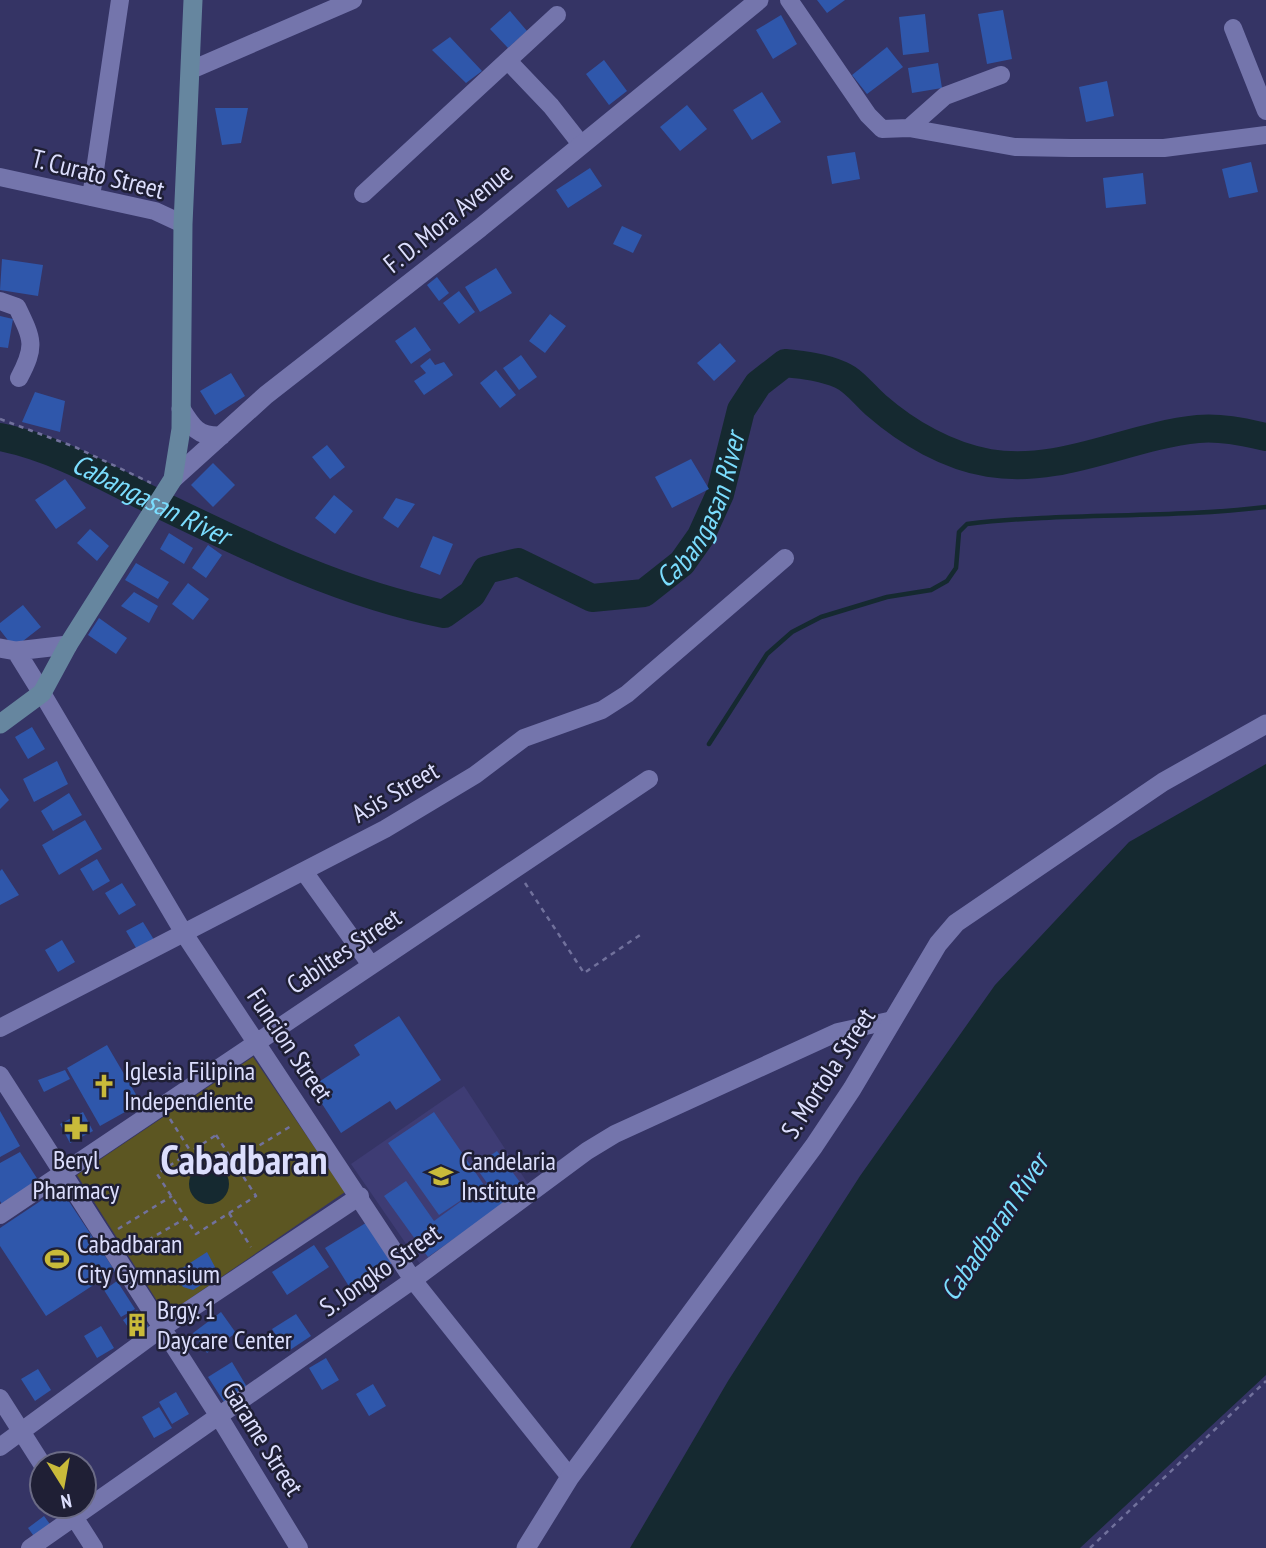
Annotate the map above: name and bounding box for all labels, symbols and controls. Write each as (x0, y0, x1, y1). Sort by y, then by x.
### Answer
street label: T. Curato Street (28, 141, 168, 206)
street label: F. D. Mora Avenue (376, 156, 519, 280)
water label: Cabangasan River (647, 424, 754, 595)
water label: Cabangasan River (67, 445, 240, 555)
street label: Asis Street (345, 754, 444, 830)
street label: Cabiltes Street (280, 900, 407, 1001)
street label: Funcion Street (240, 981, 341, 1108)
street label: S. Mortola Street (773, 1001, 882, 1144)
place label: Iglesia Filipina Independiente (124, 1054, 255, 1117)
church icon: Iglesia Filipina Independiente (90, 1072, 118, 1100)
pharmacy icon: Beryl Pharmacy (62, 1114, 90, 1142)
district label: Cabadbaran (161, 1133, 327, 1185)
place label: Beryl Pharmacy (33, 1143, 120, 1206)
water label: Cabadbaran River (931, 1143, 1059, 1307)
place label: Candelaria Institute (461, 1144, 556, 1207)
school or university icon: Candelaria Institute (427, 1162, 455, 1190)
street label: S. Jongko Street (313, 1216, 447, 1323)
place label: Cabadbaran City Gymnasium (77, 1227, 220, 1290)
sports icon: Cabadbaran City Gymnasium (43, 1245, 71, 1273)
place label: Brgy. 1 Daycare Center (157, 1293, 292, 1356)
building icon: Brgy. 1 Daycare Center (123, 1311, 151, 1339)
street label: Garame Street (216, 1376, 311, 1502)
north arrow (28, 1450, 98, 1520)
text: N (59, 1489, 74, 1514)

